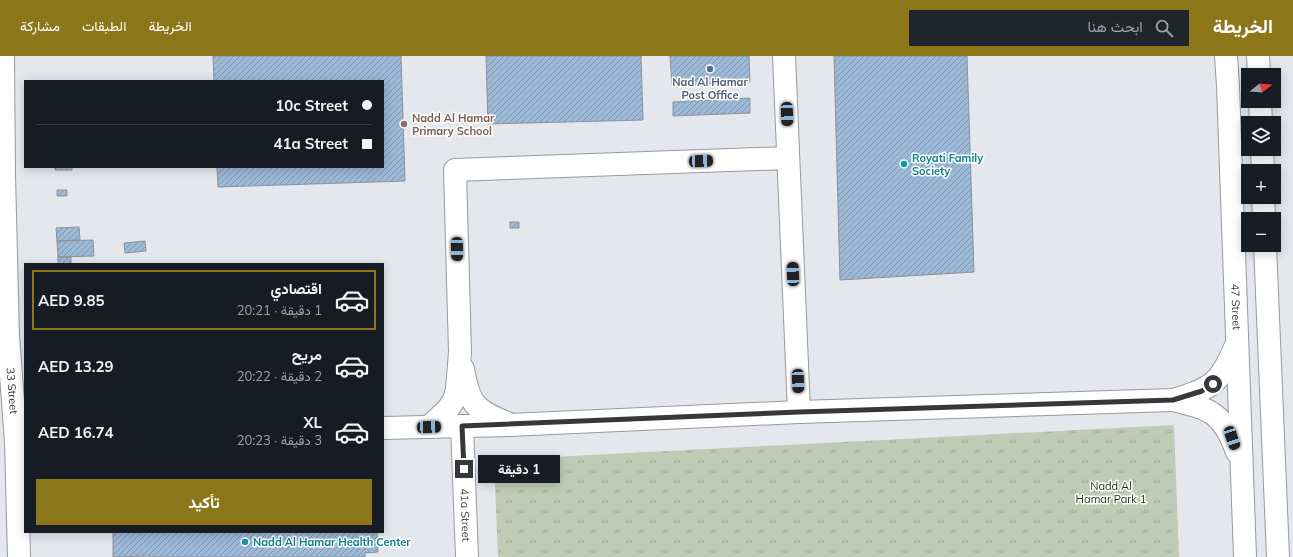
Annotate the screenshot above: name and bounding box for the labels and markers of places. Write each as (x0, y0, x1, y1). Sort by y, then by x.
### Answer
marker: Nad Al Hamar Post Office (705, 64, 715, 74)
place label: Nad Al Hamar Post Office (672, 75, 748, 102)
place label: Nadd Al Hamar Primary School (412, 111, 495, 138)
marker: Nadd Al Hamar Primary School (399, 119, 409, 129)
place label: Royati Family Society (912, 151, 983, 178)
marker: Royati Family Society (899, 159, 909, 169)
place label: Nadd Al Hamar Health Center (253, 535, 411, 549)
marker: Nadd Al Hamar Health Center (240, 537, 250, 547)

